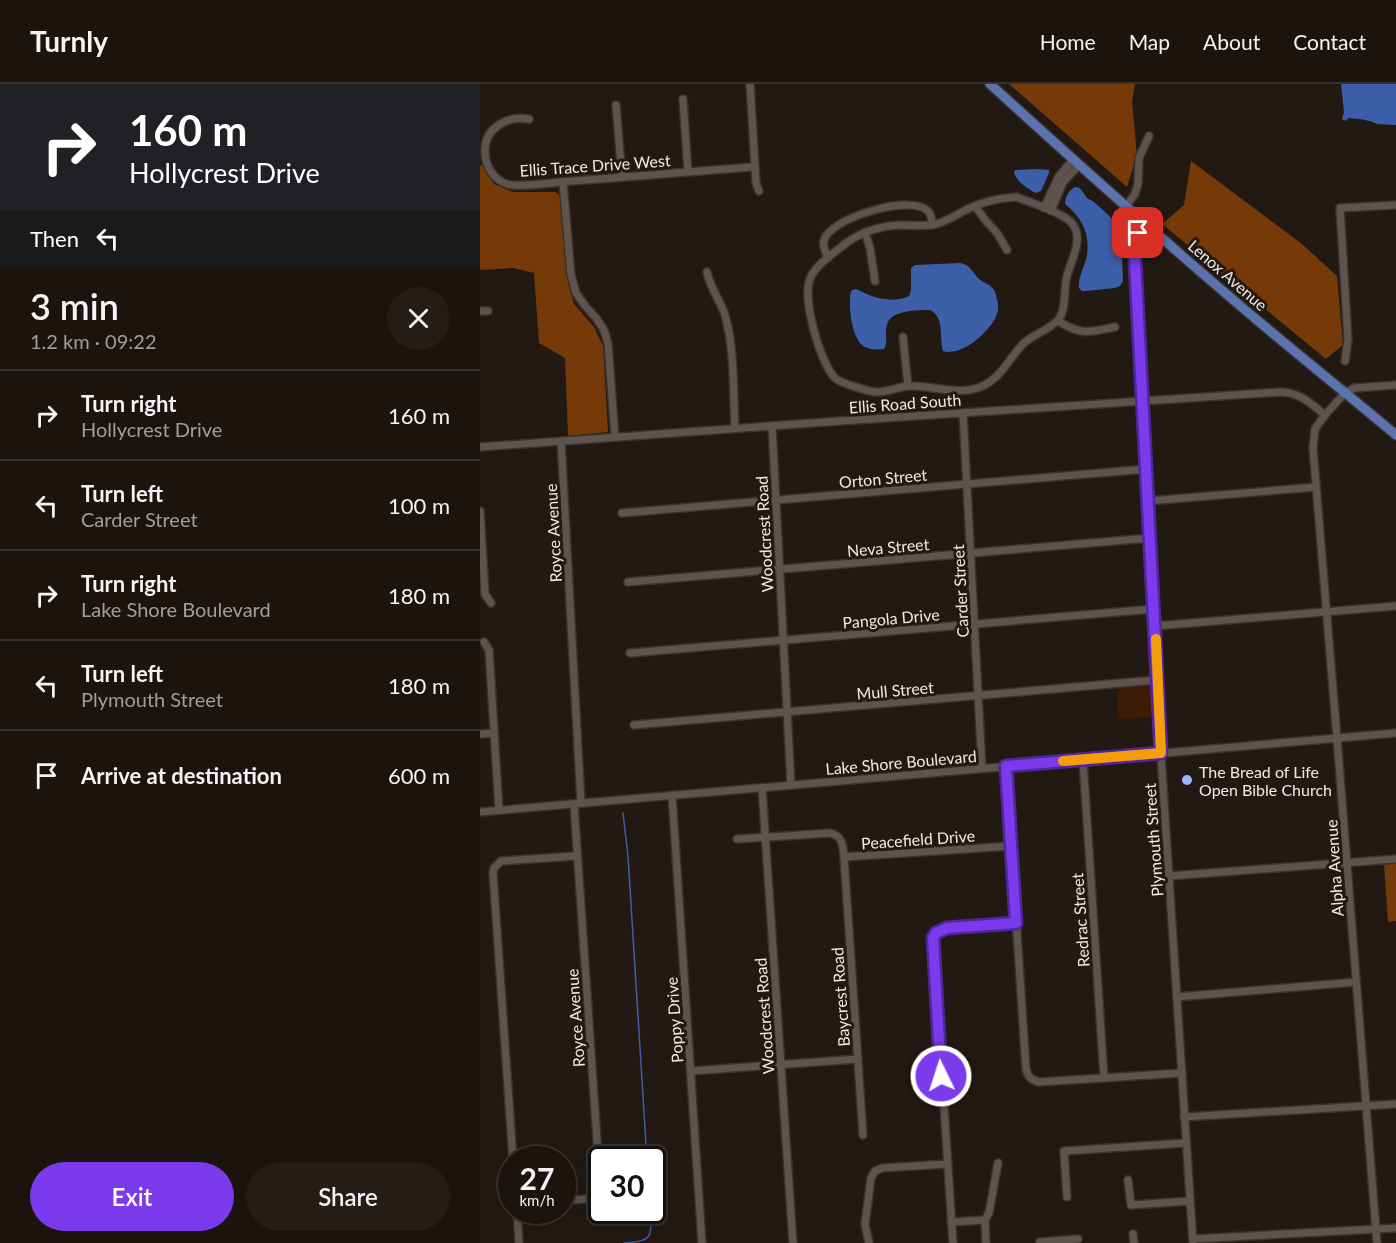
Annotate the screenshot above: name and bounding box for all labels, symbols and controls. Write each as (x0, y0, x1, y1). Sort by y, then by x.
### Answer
text: Turnly (30, 24, 108, 58)
text: Home (1040, 29, 1096, 54)
text: Map (1129, 29, 1170, 54)
text: About (1203, 29, 1260, 54)
text: Contact (1293, 29, 1366, 54)
text: 160 m (129, 105, 247, 155)
icon: right (30, 108, 108, 186)
street label: Ellis Trace Drive West (519, 150, 671, 180)
text: Hollycrest Drive (129, 156, 320, 189)
pin (1112, 207, 1163, 258)
icon: arrive (1121, 216, 1154, 249)
icon: left (91, 222, 124, 255)
text: Then (30, 225, 79, 252)
street label: Lenox Avenue (1185, 236, 1271, 314)
text: 3 min (30, 284, 119, 328)
button: close (387, 287, 450, 350)
text: 1.2 km · 09:22 (30, 329, 157, 353)
text: Turn right (81, 390, 176, 417)
street label: Ellis Road South (848, 390, 962, 416)
icon: right (30, 399, 63, 432)
text: 160 m (388, 402, 450, 429)
text: Hollycrest Drive (81, 417, 222, 441)
street label: Orton Street (838, 465, 928, 491)
street label: Woodcrest Road (751, 475, 777, 593)
text: Turn left (81, 480, 163, 507)
street label: Royce Avenue (541, 483, 565, 583)
icon: left (30, 489, 63, 522)
text: 100 m (388, 492, 450, 519)
text: Carder Street (81, 507, 198, 531)
street label: Neva Street (846, 534, 930, 560)
street label: Carder Street (948, 544, 972, 638)
text: Turn right (81, 570, 176, 597)
icon: right (30, 579, 63, 612)
text: 180 m (388, 582, 450, 609)
text: Lake Shore Boulevard (81, 597, 271, 621)
street label: Pangola Drive (842, 604, 940, 632)
text: Turn left (81, 660, 163, 687)
icon: left (30, 669, 63, 702)
text: 180 m (388, 672, 450, 699)
street label: Mull Street (856, 677, 935, 703)
text: Plymouth Street (81, 687, 223, 711)
street label: Lake Shore Boulevard (825, 746, 977, 778)
icon: arrive (30, 759, 63, 792)
text: Arrive at destination (81, 762, 282, 789)
text: 600 m (388, 762, 450, 789)
place label: The Bread of Life Open Bible Church (1199, 762, 1332, 799)
marker: The Bread of Life Open Bible Church (1180, 773, 1194, 787)
street label: Plymouth Street (1140, 782, 1166, 897)
street label: Alpha Avenue (1321, 819, 1347, 917)
street label: Peacefield Drive (860, 826, 976, 852)
street label: Redrac Street (1067, 872, 1093, 968)
street label: Baycrest Road (827, 947, 853, 1047)
street label: Woodcrest Road (750, 957, 778, 1075)
street label: Royce Avenue (562, 968, 588, 1068)
street label: Poppy Drive (662, 976, 686, 1064)
position arrow (909, 1044, 973, 1108)
speed limit sign: 30 (588, 1146, 666, 1224)
text: 27 (520, 1160, 554, 1196)
button: Exit (30, 1162, 234, 1231)
button: Share (246, 1162, 450, 1231)
text: km/h (519, 1191, 555, 1209)

